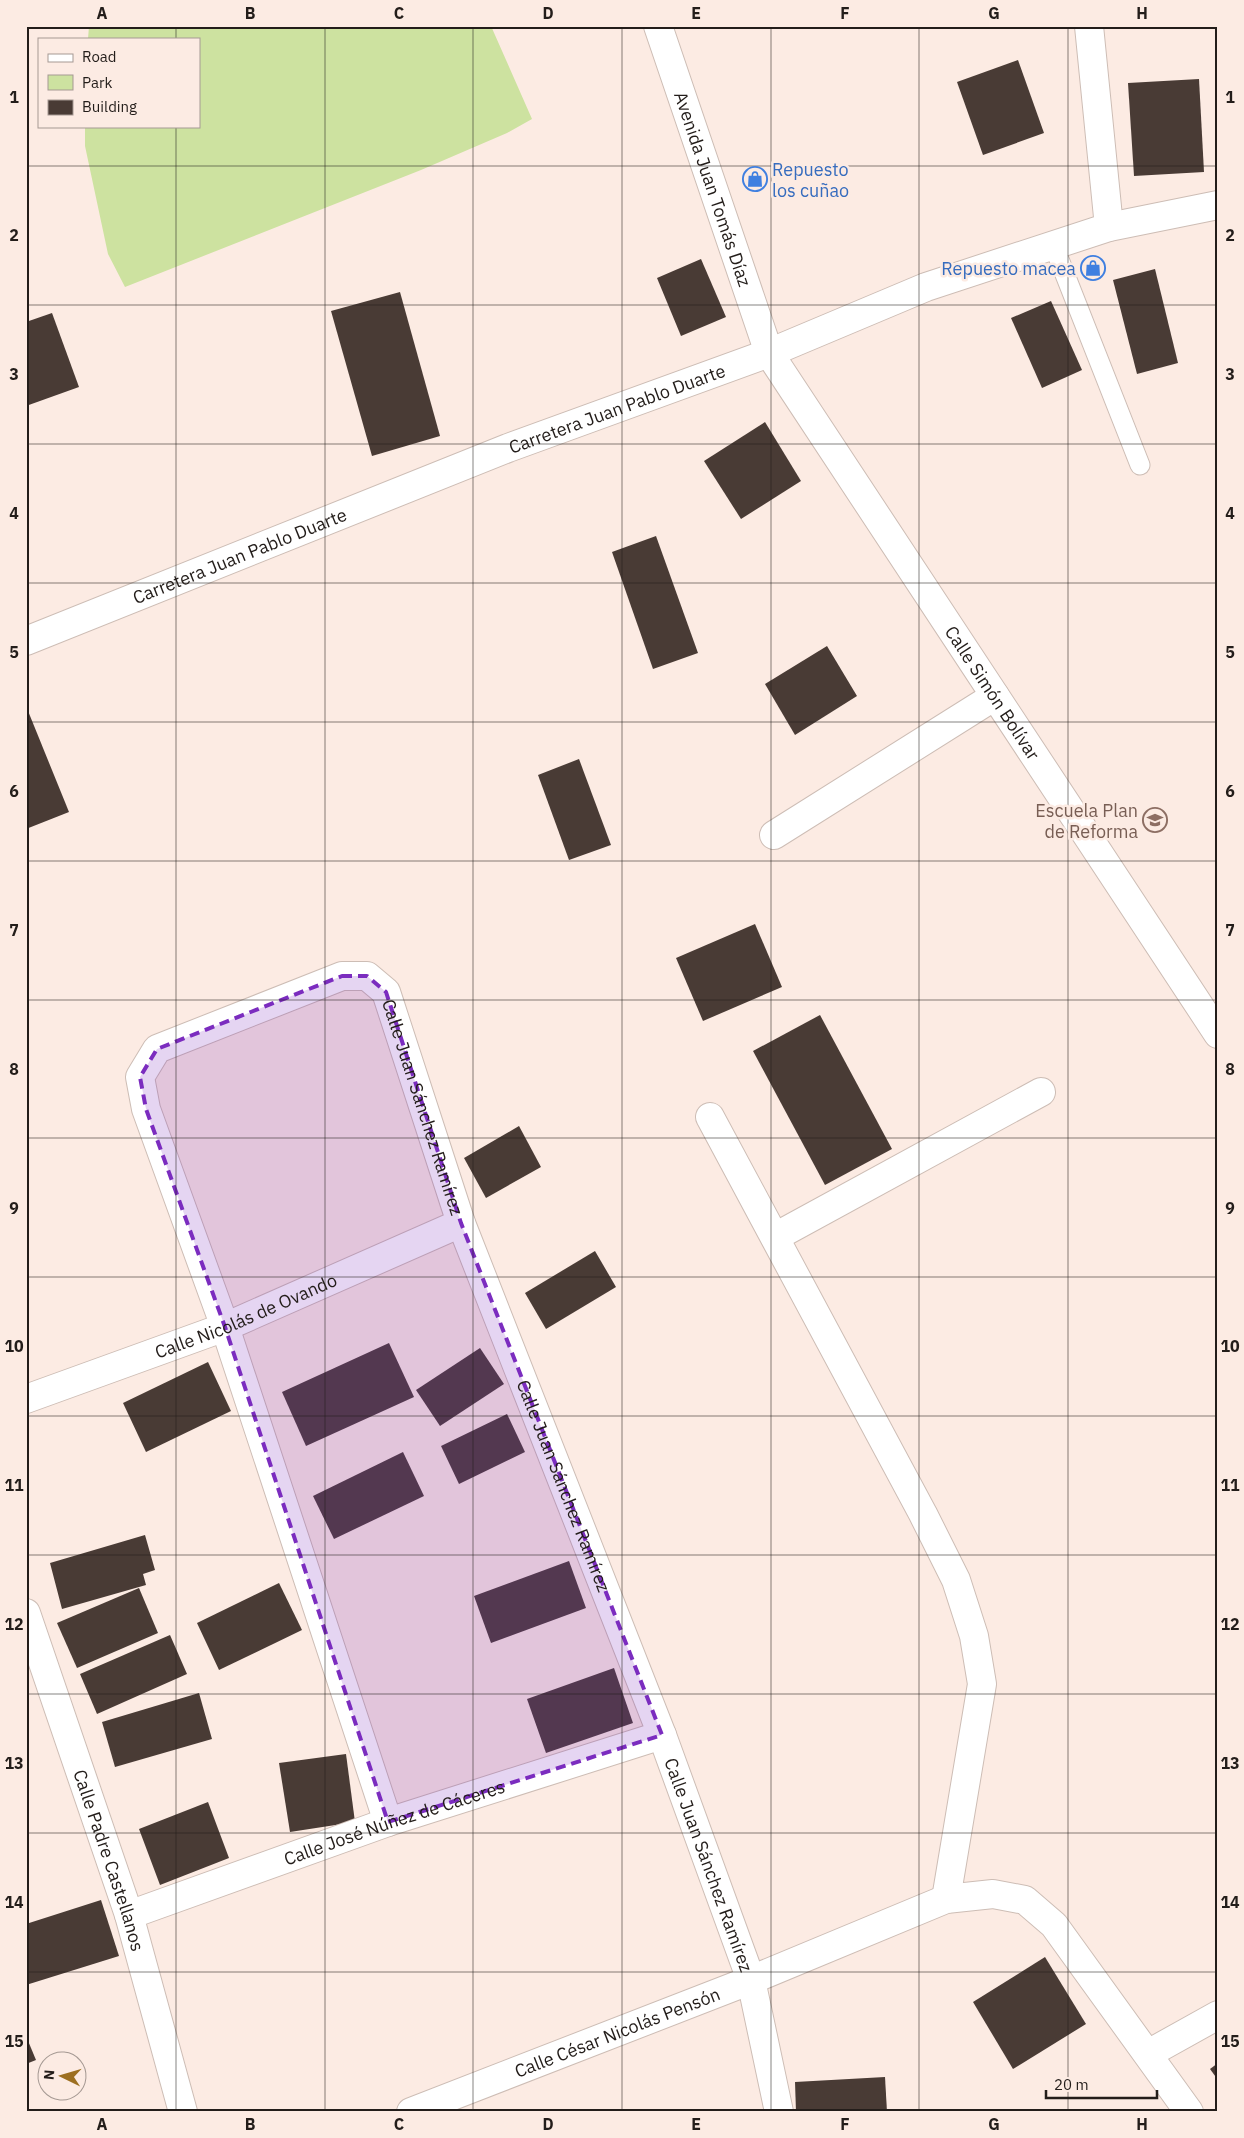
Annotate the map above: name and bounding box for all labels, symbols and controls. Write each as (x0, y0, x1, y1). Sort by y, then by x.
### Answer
text: A (97, 3, 108, 23)
text: B (245, 3, 256, 23)
text: C (394, 3, 404, 23)
text: D (542, 3, 554, 23)
text: E (691, 3, 701, 23)
text: F (840, 3, 850, 23)
text: G (988, 3, 1000, 23)
text: H (1136, 3, 1148, 23)
legend (38, 38, 200, 128)
text: Road (82, 47, 117, 66)
text: Park (82, 73, 112, 92)
text: 1 (9, 87, 19, 107)
text: 1 (1225, 87, 1235, 107)
street label: Avenida Juan Tomás Díaz (670, 88, 757, 289)
text: Building (82, 97, 137, 116)
place label: Repuesto los cuñao (772, 158, 849, 202)
shop icon: Repuesto los cuñao (742, 166, 768, 192)
text: 2 (9, 225, 19, 245)
text: 2 (1225, 225, 1235, 245)
shop icon: Repuesto macea (1080, 255, 1106, 281)
place label: Repuesto macea (941, 257, 1076, 280)
street label: Carretera Juan Pablo Duarte (505, 358, 728, 458)
text: 3 (9, 364, 19, 384)
text: 3 (1225, 364, 1235, 384)
street label: Carretera Juan Pablo Duarte (129, 502, 350, 609)
text: 4 (9, 503, 19, 523)
text: 4 (1225, 503, 1235, 523)
street label: Calle Simón Bolívar (940, 621, 1046, 764)
text: 5 (9, 642, 19, 662)
text: 5 (1225, 642, 1235, 662)
text: 6 (9, 781, 19, 801)
text: 6 (1225, 781, 1235, 801)
place label: Escuela Plan de Reforma (1035, 799, 1138, 843)
school or university icon: Escuela Plan de Reforma (1142, 807, 1168, 833)
text: 7 (9, 920, 19, 940)
text: 7 (1225, 920, 1235, 940)
street label: Calle Juan Sánchez Ramírez (377, 996, 469, 1218)
text: 8 (9, 1059, 19, 1079)
text: 8 (1225, 1059, 1235, 1079)
text: 9 (9, 1198, 19, 1218)
text: 9 (1225, 1198, 1235, 1218)
street label: Calle Nicolás de Ovando (151, 1268, 340, 1363)
text: 10 (4, 1336, 24, 1356)
text: 10 (1220, 1336, 1240, 1356)
street label: Calle Juan Sánchez Ramírez (512, 1376, 616, 1595)
text: 11 (4, 1475, 24, 1495)
text: 11 (1220, 1475, 1240, 1495)
text: 12 (4, 1614, 24, 1634)
text: 12 (1220, 1614, 1240, 1634)
text: 13 (4, 1753, 24, 1773)
text: 13 (1220, 1753, 1240, 1773)
street label: Calle Juan Sánchez Ramírez (660, 1755, 759, 1975)
street label: Calle Padre Castellanos (69, 1766, 150, 1954)
street label: Calle José Núñez de Cáceres (280, 1774, 508, 1870)
text: 14 (4, 1892, 24, 1912)
text: 14 (1220, 1892, 1240, 1912)
street label: Calle César Nicolás Pensón (511, 1982, 723, 2082)
text: 15 (4, 2031, 24, 2051)
text: 15 (1220, 2031, 1240, 2051)
north arrow (38, 2050, 88, 2100)
scale bar (1046, 2068, 1158, 2100)
text: N (40, 2069, 58, 2081)
text: 20 m (1054, 2075, 1089, 2094)
text: A (97, 2114, 108, 2134)
text: B (245, 2114, 256, 2134)
text: C (394, 2114, 404, 2134)
text: D (542, 2114, 554, 2134)
text: E (691, 2114, 701, 2134)
text: F (840, 2114, 850, 2134)
text: G (988, 2114, 1000, 2134)
text: H (1136, 2114, 1148, 2134)

